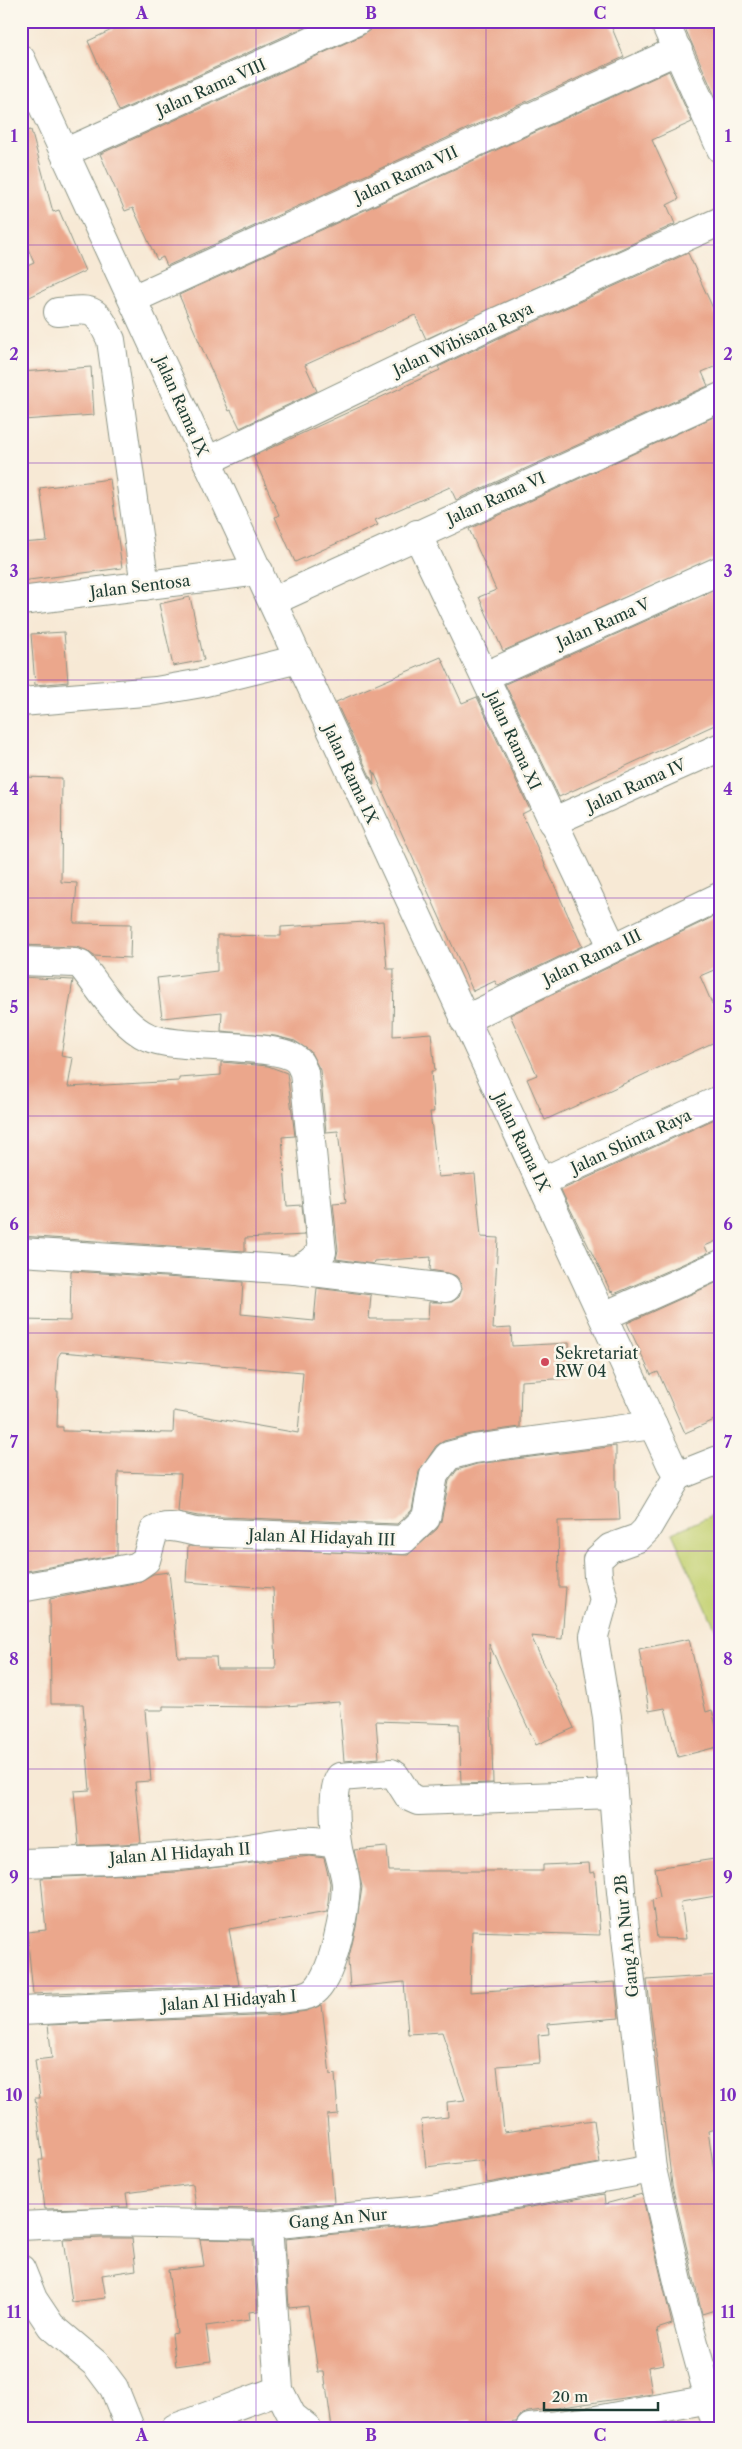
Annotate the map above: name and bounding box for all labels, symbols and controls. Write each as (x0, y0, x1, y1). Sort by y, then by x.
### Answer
text: A (135, 3, 149, 23)
text: B (365, 3, 377, 23)
text: C (594, 3, 606, 23)
street label: Jalan Rama VIII (150, 54, 269, 121)
text: 1 (10, 126, 18, 146)
text: 1 (724, 126, 732, 146)
street label: Jalan Rama VII (348, 141, 461, 208)
street label: Jalan Wibisana Raya (387, 298, 537, 382)
text: 2 (9, 344, 19, 364)
text: 2 (723, 344, 733, 364)
street label: Jalan Rama IX (150, 350, 213, 460)
street label: Jalan Rama VI (441, 467, 548, 530)
text: 3 (9, 561, 19, 581)
text: 3 (723, 561, 733, 581)
street label: Jalan Sentosa (86, 570, 192, 602)
street label: Jalan Rama V (551, 593, 653, 654)
street label: Jalan Rama XI (481, 684, 546, 793)
street label: Jalan Rama IX (318, 718, 383, 827)
street label: Jalan Rama IV (581, 754, 689, 817)
text: 4 (9, 779, 19, 799)
text: 4 (723, 779, 733, 799)
street label: Jalan Rama III (537, 925, 644, 991)
text: 5 (10, 997, 19, 1017)
text: 5 (724, 997, 733, 1017)
street label: Jalan Rama IX (488, 1087, 555, 1195)
street label: Jalan Shinta Raya (565, 1104, 695, 1179)
text: 6 (9, 1214, 19, 1234)
text: 6 (723, 1214, 733, 1234)
place label: Sekretariat RW 04 (555, 1343, 638, 1381)
marker: Sekretariat RW 04 (539, 1356, 551, 1368)
text: 7 (10, 1432, 19, 1452)
text: 7 (724, 1432, 733, 1452)
street label: Jalan Al Hidayah III (245, 1524, 396, 1550)
text: 8 (9, 1649, 19, 1669)
text: 8 (723, 1649, 733, 1669)
street label: Jalan Al Hidayah II (106, 1838, 251, 1868)
text: 9 (9, 1867, 19, 1887)
text: 9 (723, 1867, 733, 1887)
street label: Gang An Nur 2B (610, 1874, 642, 1998)
street label: Jalan Al Hidayah I (158, 1985, 297, 2015)
text: 10 (5, 2085, 23, 2105)
text: 10 (719, 2085, 737, 2105)
street label: Gang An Nur (288, 2204, 388, 2232)
text: 11 (7, 2302, 22, 2322)
text: 11 (721, 2302, 736, 2322)
scale bar (544, 2379, 658, 2411)
text: 20 m (552, 2387, 588, 2406)
text: A (135, 2425, 149, 2445)
text: B (365, 2425, 377, 2445)
text: C (594, 2425, 606, 2445)

